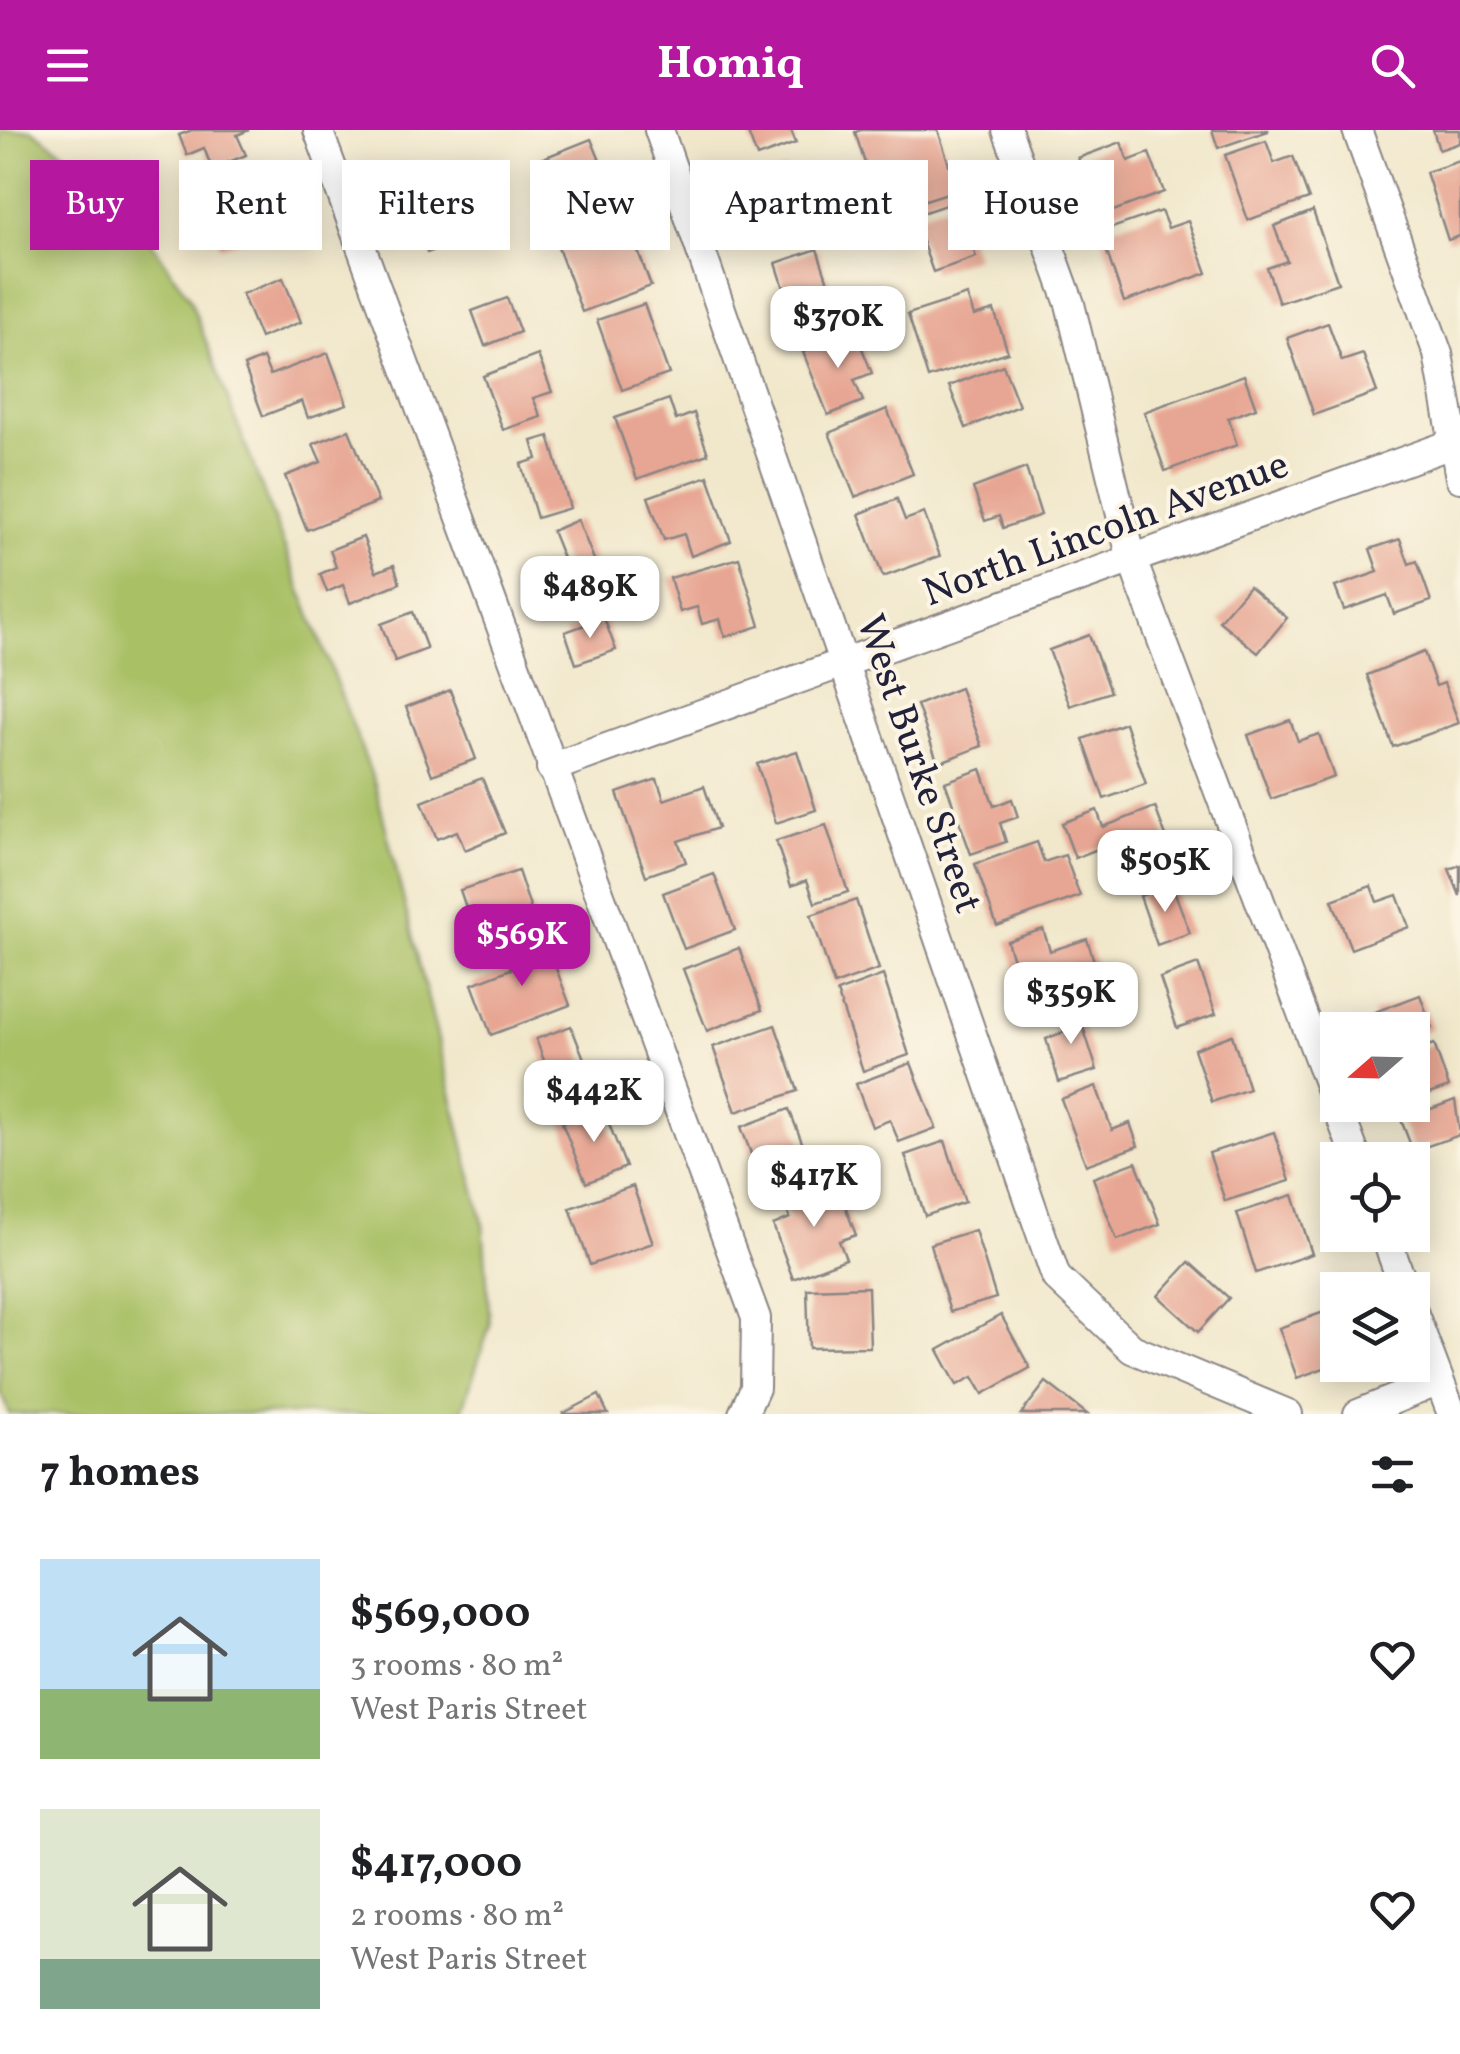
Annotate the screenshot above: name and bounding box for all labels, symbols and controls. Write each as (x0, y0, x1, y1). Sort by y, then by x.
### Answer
text: Homiq (657, 34, 803, 97)
icon: menu (40, 38, 95, 93)
icon: search (1365, 38, 1420, 93)
chip: Buy (30, 160, 159, 250)
chip: Rent (179, 160, 322, 250)
chip: Filters (342, 160, 510, 250)
chip: New (530, 160, 670, 250)
chip: Apartment (690, 160, 928, 250)
chip: House (948, 160, 1114, 250)
pin: $370K (768, 286, 908, 371)
text: $370K (792, 296, 884, 340)
street label: North Lincoln Avenue (916, 439, 1297, 623)
pin: $489K (520, 556, 660, 641)
text: $489K (542, 566, 638, 610)
street label: West Burke Street (840, 608, 995, 921)
pin: $505K (1095, 830, 1235, 915)
text: $505K (1119, 840, 1211, 884)
pin: $569K (452, 904, 592, 989)
text: $569K (476, 914, 568, 958)
pin: $359K (1001, 962, 1141, 1047)
text: $359K (1026, 972, 1116, 1016)
north arrow (1320, 1012, 1430, 1122)
map controls (1320, 1012, 1430, 1382)
pin: $442K (524, 1060, 664, 1145)
text: $442K (546, 1070, 642, 1114)
button: locate (1320, 1142, 1430, 1252)
pin: $417K (744, 1145, 884, 1230)
text: $417K (770, 1155, 858, 1199)
button: layers (1320, 1272, 1430, 1382)
text: 7 homes (40, 1445, 200, 1504)
icon: filters (1365, 1447, 1420, 1502)
text: $569,000 (350, 1586, 530, 1645)
icon: home (120, 1599, 240, 1719)
icon: heart (1365, 1632, 1420, 1687)
text: 3 rooms · 80 m² (350, 1645, 563, 1689)
text: West Paris Street (350, 1689, 588, 1733)
text: $417,000 (350, 1836, 522, 1895)
icon: home (120, 1849, 240, 1969)
icon: heart (1365, 1882, 1420, 1937)
text: 2 rooms · 80 m² (350, 1895, 564, 1939)
text: West Paris Street (350, 1939, 588, 1983)

